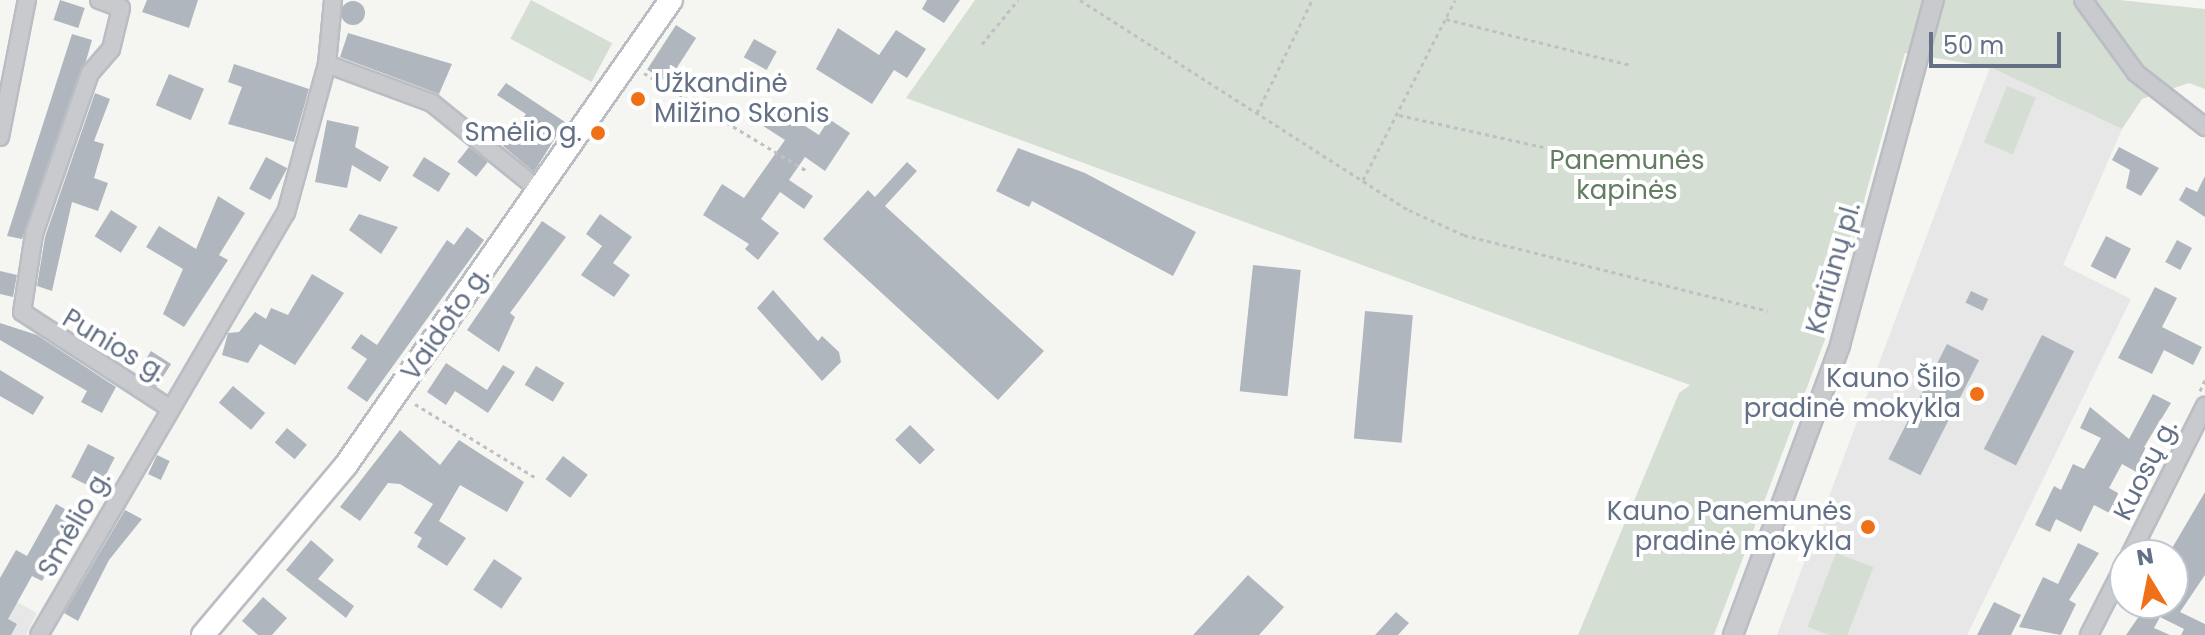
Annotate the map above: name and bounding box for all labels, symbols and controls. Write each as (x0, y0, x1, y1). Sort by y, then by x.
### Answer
scale bar (1933, 16, 2065, 66)
text: 50 m (1943, 29, 2004, 62)
place label: Užkandinė Milžino Skonis (654, 68, 830, 130)
marker: Užkandinė Milžino Skonis (629, 90, 647, 108)
place label: Smėlio g. (464, 117, 582, 149)
marker: Smėlio g. (589, 124, 607, 142)
park label: Panemunės kapinės (1549, 145, 1705, 206)
street label: Kariūnų pl. (1800, 199, 1868, 337)
street label: Vaidoto g. (395, 261, 497, 387)
street label: Punios g. (57, 303, 171, 389)
place label: Kauno Šilo pradinė mokykla (1744, 363, 1961, 424)
marker: Kauno Šilo pradinė mokykla (1968, 385, 1986, 403)
street label: Kuosų g. (2107, 414, 2185, 526)
street label: Smėlio g. (32, 465, 118, 583)
place label: Kauno Panemunės pradinė mokykla (1607, 496, 1852, 558)
marker: Kauno Panemunės pradinė mokykla (1859, 518, 1877, 536)
north arrow (2109, 539, 2189, 619)
text: N (2134, 540, 2156, 574)

